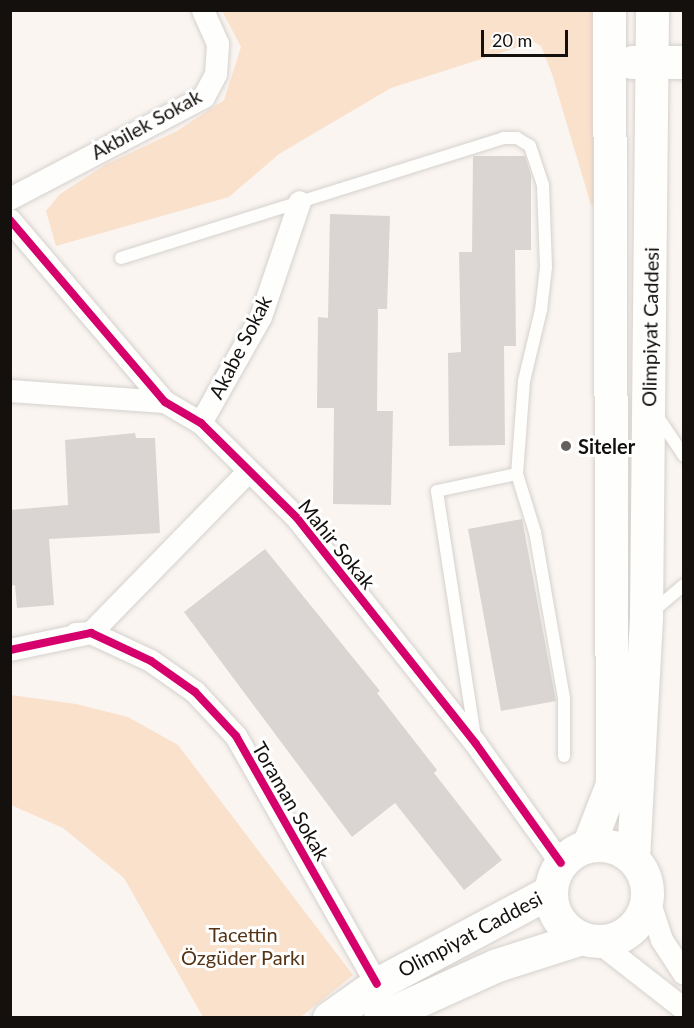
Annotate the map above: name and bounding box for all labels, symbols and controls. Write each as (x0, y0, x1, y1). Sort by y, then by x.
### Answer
scale bar (484, 18, 571, 56)
text: 20 m (492, 29, 532, 51)
street label: Akbilek Sokak (87, 84, 205, 164)
street label: Olimpiyat Caddesi (637, 247, 663, 407)
street label: Akabe Sokak (204, 291, 276, 403)
place label: Siteler (578, 434, 635, 458)
marker: Siteler (559, 439, 573, 453)
street label: Mahir Sokak (293, 494, 381, 594)
street label: Toraman Sokak (247, 737, 335, 865)
street label: Olimpiyat Caddesi (394, 886, 546, 982)
park label: Tacettin Özgüder Parkı (181, 922, 305, 969)

